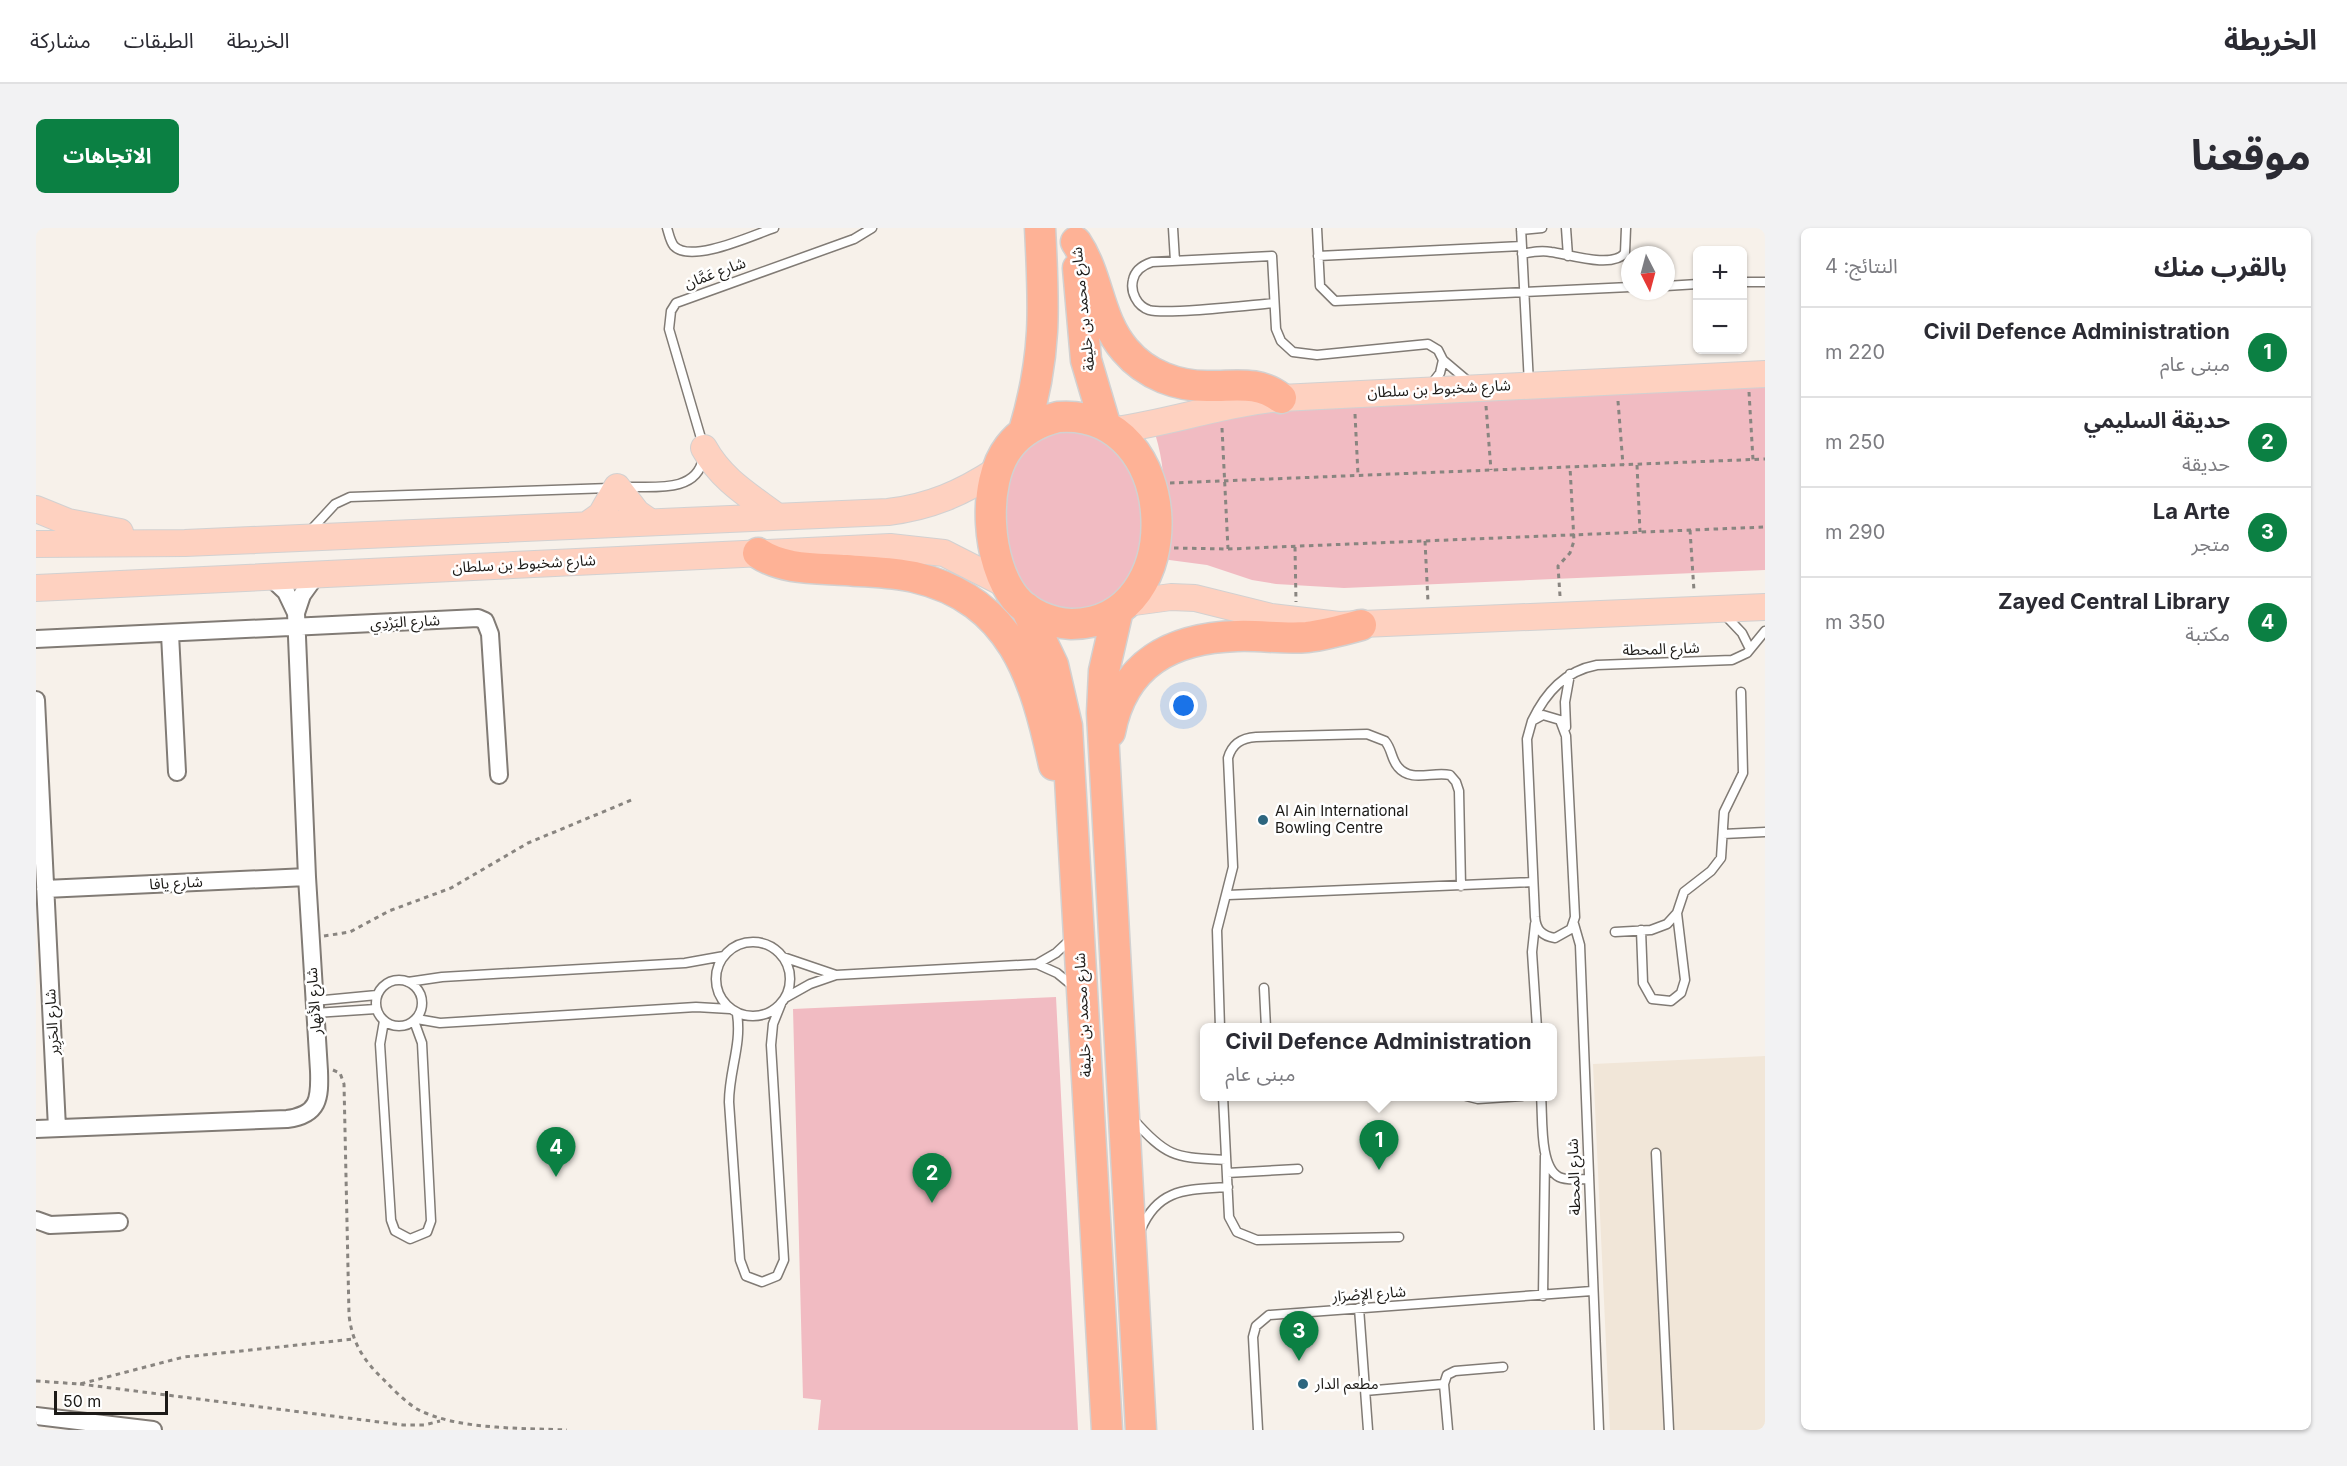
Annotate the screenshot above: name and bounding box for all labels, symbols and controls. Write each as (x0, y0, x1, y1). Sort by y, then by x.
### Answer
text: الخريطة (2224, 23, 2317, 57)
text: مشاركة (30, 28, 91, 53)
text: الطبقات (124, 28, 194, 53)
text: الخريطة (227, 28, 290, 53)
button: الاتجاهات (36, 119, 179, 193)
text: موقعنا (2191, 129, 2311, 180)
street label: شارع محمد بن خليفة (1067, 246, 1101, 372)
north arrow (1621, 246, 1675, 300)
map controls (1693, 246, 1747, 354)
button: + (1693, 246, 1747, 300)
text: بالقرب منك (2154, 251, 2287, 282)
street label: شارع عَمَّان (681, 253, 750, 295)
text: النتائج: 4 (1825, 254, 1898, 278)
button: − (1693, 300, 1747, 354)
text: Civil Defence Administration (1924, 318, 2230, 344)
text: 220 m (1825, 340, 1885, 364)
text: 1 (2263, 340, 2272, 364)
text: مبنى عام (2160, 352, 2230, 376)
street label: شارع شخبوط بن سلطان (1367, 375, 1512, 405)
text: حديقة السليمي (2084, 407, 2230, 433)
text: 250 m (1825, 430, 1885, 454)
text: 2 (2261, 430, 2274, 454)
text: حديقة (2182, 452, 2230, 476)
text: La Arte (2153, 498, 2230, 524)
text: 290 m (1825, 520, 1885, 544)
text: 3 (2261, 520, 2274, 544)
text: متجر (2191, 532, 2230, 556)
street label: شارع شخبوط بن سلطان (452, 550, 597, 580)
text: Zayed Central Library (1998, 588, 2230, 614)
street label: شارع البَرْدِي (369, 610, 441, 636)
text: 350 m (1825, 610, 1885, 634)
text: 4 (2261, 610, 2274, 634)
text: مكتبة (2185, 622, 2230, 646)
street label: شارع المحطة (1622, 638, 1700, 662)
your location (1169, 691, 1198, 720)
place label: Al Ain International Bowling Centre (1275, 801, 1408, 837)
marker: Al Ain International Bowling Centre (1256, 813, 1270, 827)
street label: شارع يافا (149, 872, 204, 896)
street label: شارع محمد بن خليفة (1070, 952, 1098, 1078)
street label: شارع الأنهار (302, 966, 328, 1036)
street label: شارع الحَرِير (40, 988, 66, 1057)
popup (1200, 1023, 1557, 1101)
text: Civil Defence Administration (1225, 1028, 1532, 1054)
text: مبنى عام (1225, 1062, 1295, 1086)
pin: 1 (1360, 1120, 1398, 1170)
pin: 4 (536, 1128, 576, 1177)
street label: شارع المحطة (1563, 1138, 1587, 1216)
pin: 2 (912, 1154, 952, 1203)
street label: شارع الإِصْرَار (1330, 1281, 1407, 1309)
pin: 3 (1280, 1312, 1318, 1361)
place label: مطعم الدار (1314, 1374, 1379, 1395)
marker: مطعم الدار (1296, 1377, 1310, 1391)
scale bar (54, 1388, 168, 1416)
text: 50 m (63, 1391, 101, 1411)

